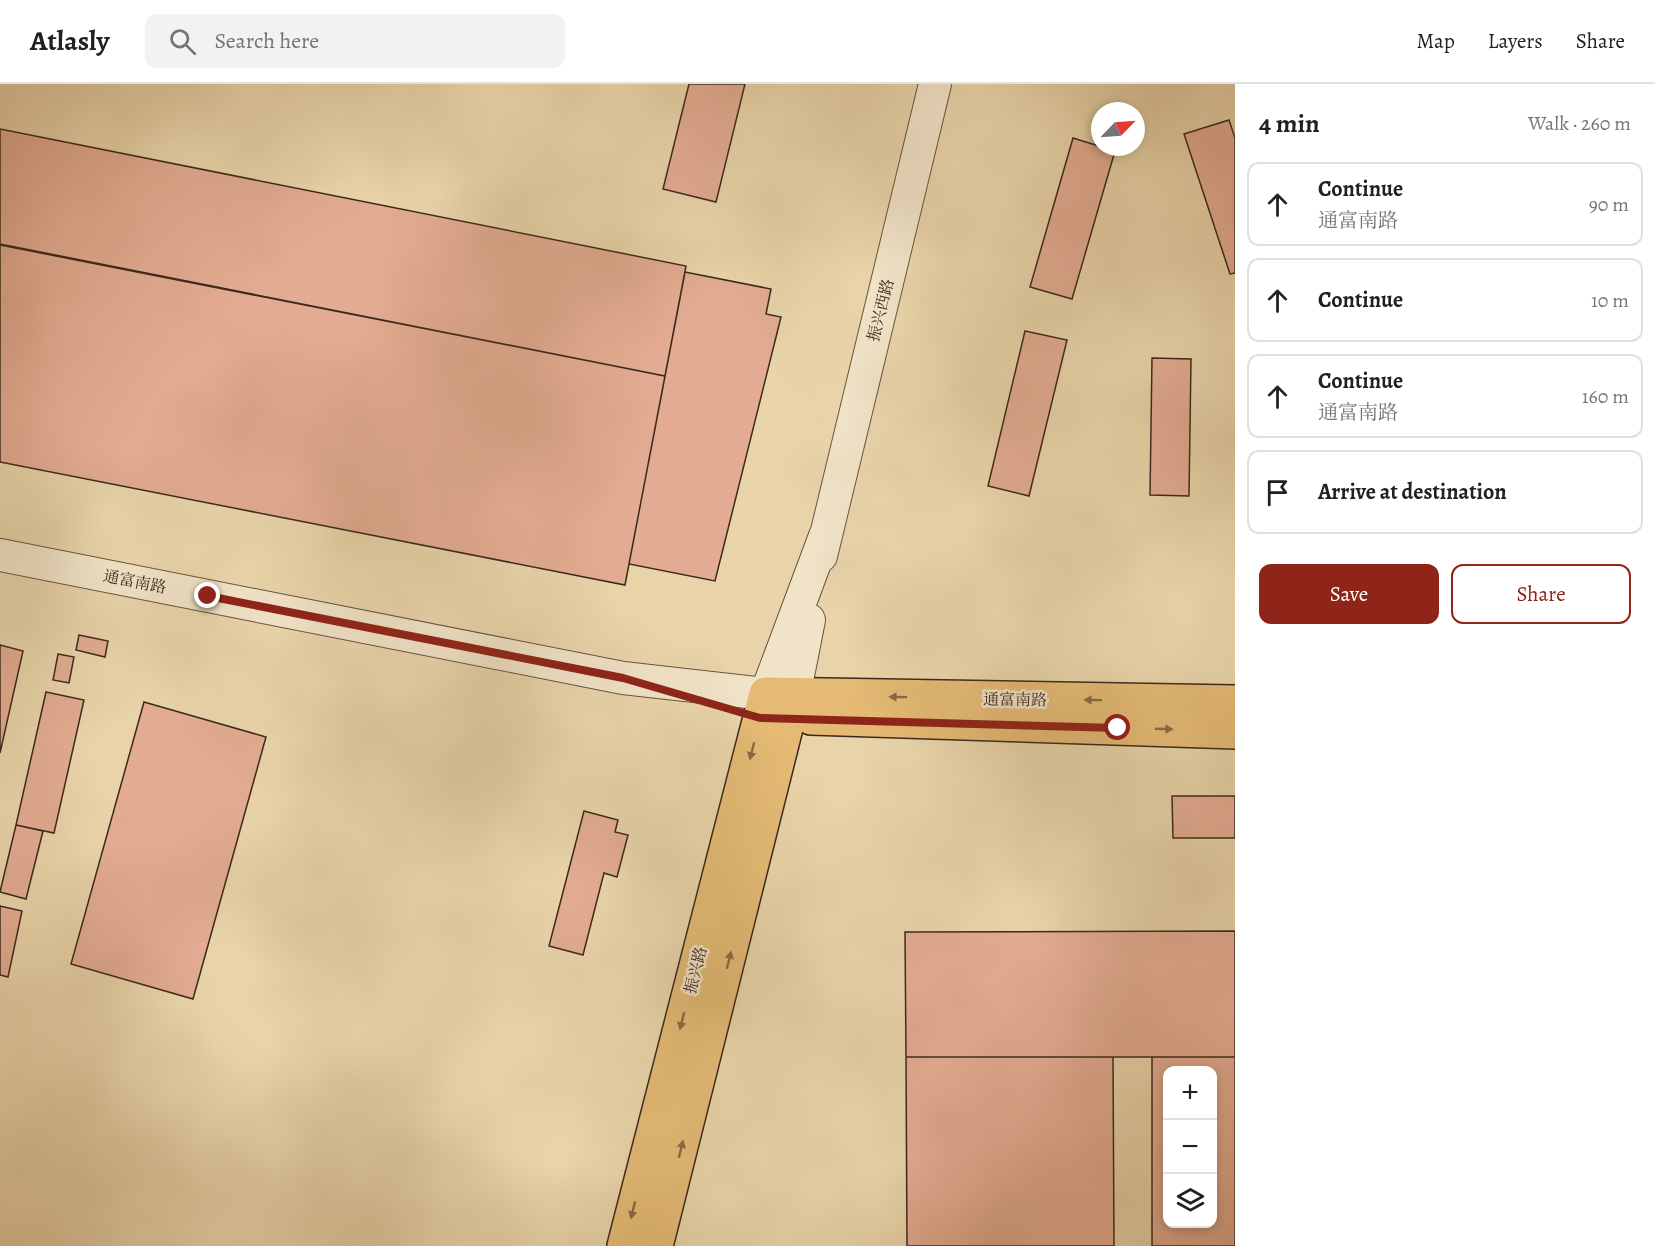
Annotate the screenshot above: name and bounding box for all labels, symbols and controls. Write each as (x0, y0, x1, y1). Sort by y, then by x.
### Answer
search box (145, 14, 565, 68)
text: Atlasly (30, 22, 109, 60)
icon: search (166, 25, 199, 58)
text: Search here (214, 26, 319, 56)
text: Map (1416, 27, 1455, 55)
text: Layers (1488, 27, 1543, 55)
text: Share (1576, 27, 1625, 55)
north arrow (1091, 102, 1145, 156)
text: 4 min (1259, 106, 1320, 141)
text: Walk · 260 m (1528, 110, 1631, 137)
text: Continue (1318, 174, 1403, 204)
icon: ahead (1261, 188, 1294, 221)
text: 90 m (1589, 191, 1629, 218)
text: 通富南路 (1318, 207, 1398, 234)
street label: 振兴西路 (863, 277, 899, 344)
icon: ahead (1261, 284, 1294, 317)
text: Continue (1318, 285, 1403, 315)
text: 10 m (1591, 287, 1629, 314)
text: Continue (1318, 366, 1403, 396)
icon: ahead (1261, 380, 1294, 413)
text: 160 m (1582, 383, 1629, 410)
text: 通富南路 (1318, 399, 1398, 426)
icon: arrive (1261, 476, 1294, 509)
text: Arrive at destination (1318, 477, 1507, 507)
button: Save (1259, 564, 1439, 624)
button: Share (1451, 564, 1631, 624)
street label: 通富南路 (101, 565, 168, 599)
route end (194, 582, 220, 608)
street label: 通富南路 (983, 688, 1047, 712)
one-way arrow (888, 693, 907, 702)
one-way arrow (1083, 695, 1102, 705)
route start (1104, 714, 1130, 740)
one-way arrow (1155, 725, 1174, 734)
one-way arrow (746, 741, 756, 760)
street label: 振兴路 (679, 944, 712, 996)
one-way arrow (725, 950, 735, 969)
one-way arrow (677, 1012, 687, 1030)
map controls (1163, 1066, 1217, 1228)
button: + (1163, 1066, 1217, 1120)
button: − (1163, 1120, 1217, 1174)
one-way arrow (677, 1139, 687, 1158)
button: layers (1163, 1174, 1217, 1228)
one-way arrow (628, 1200, 638, 1219)

